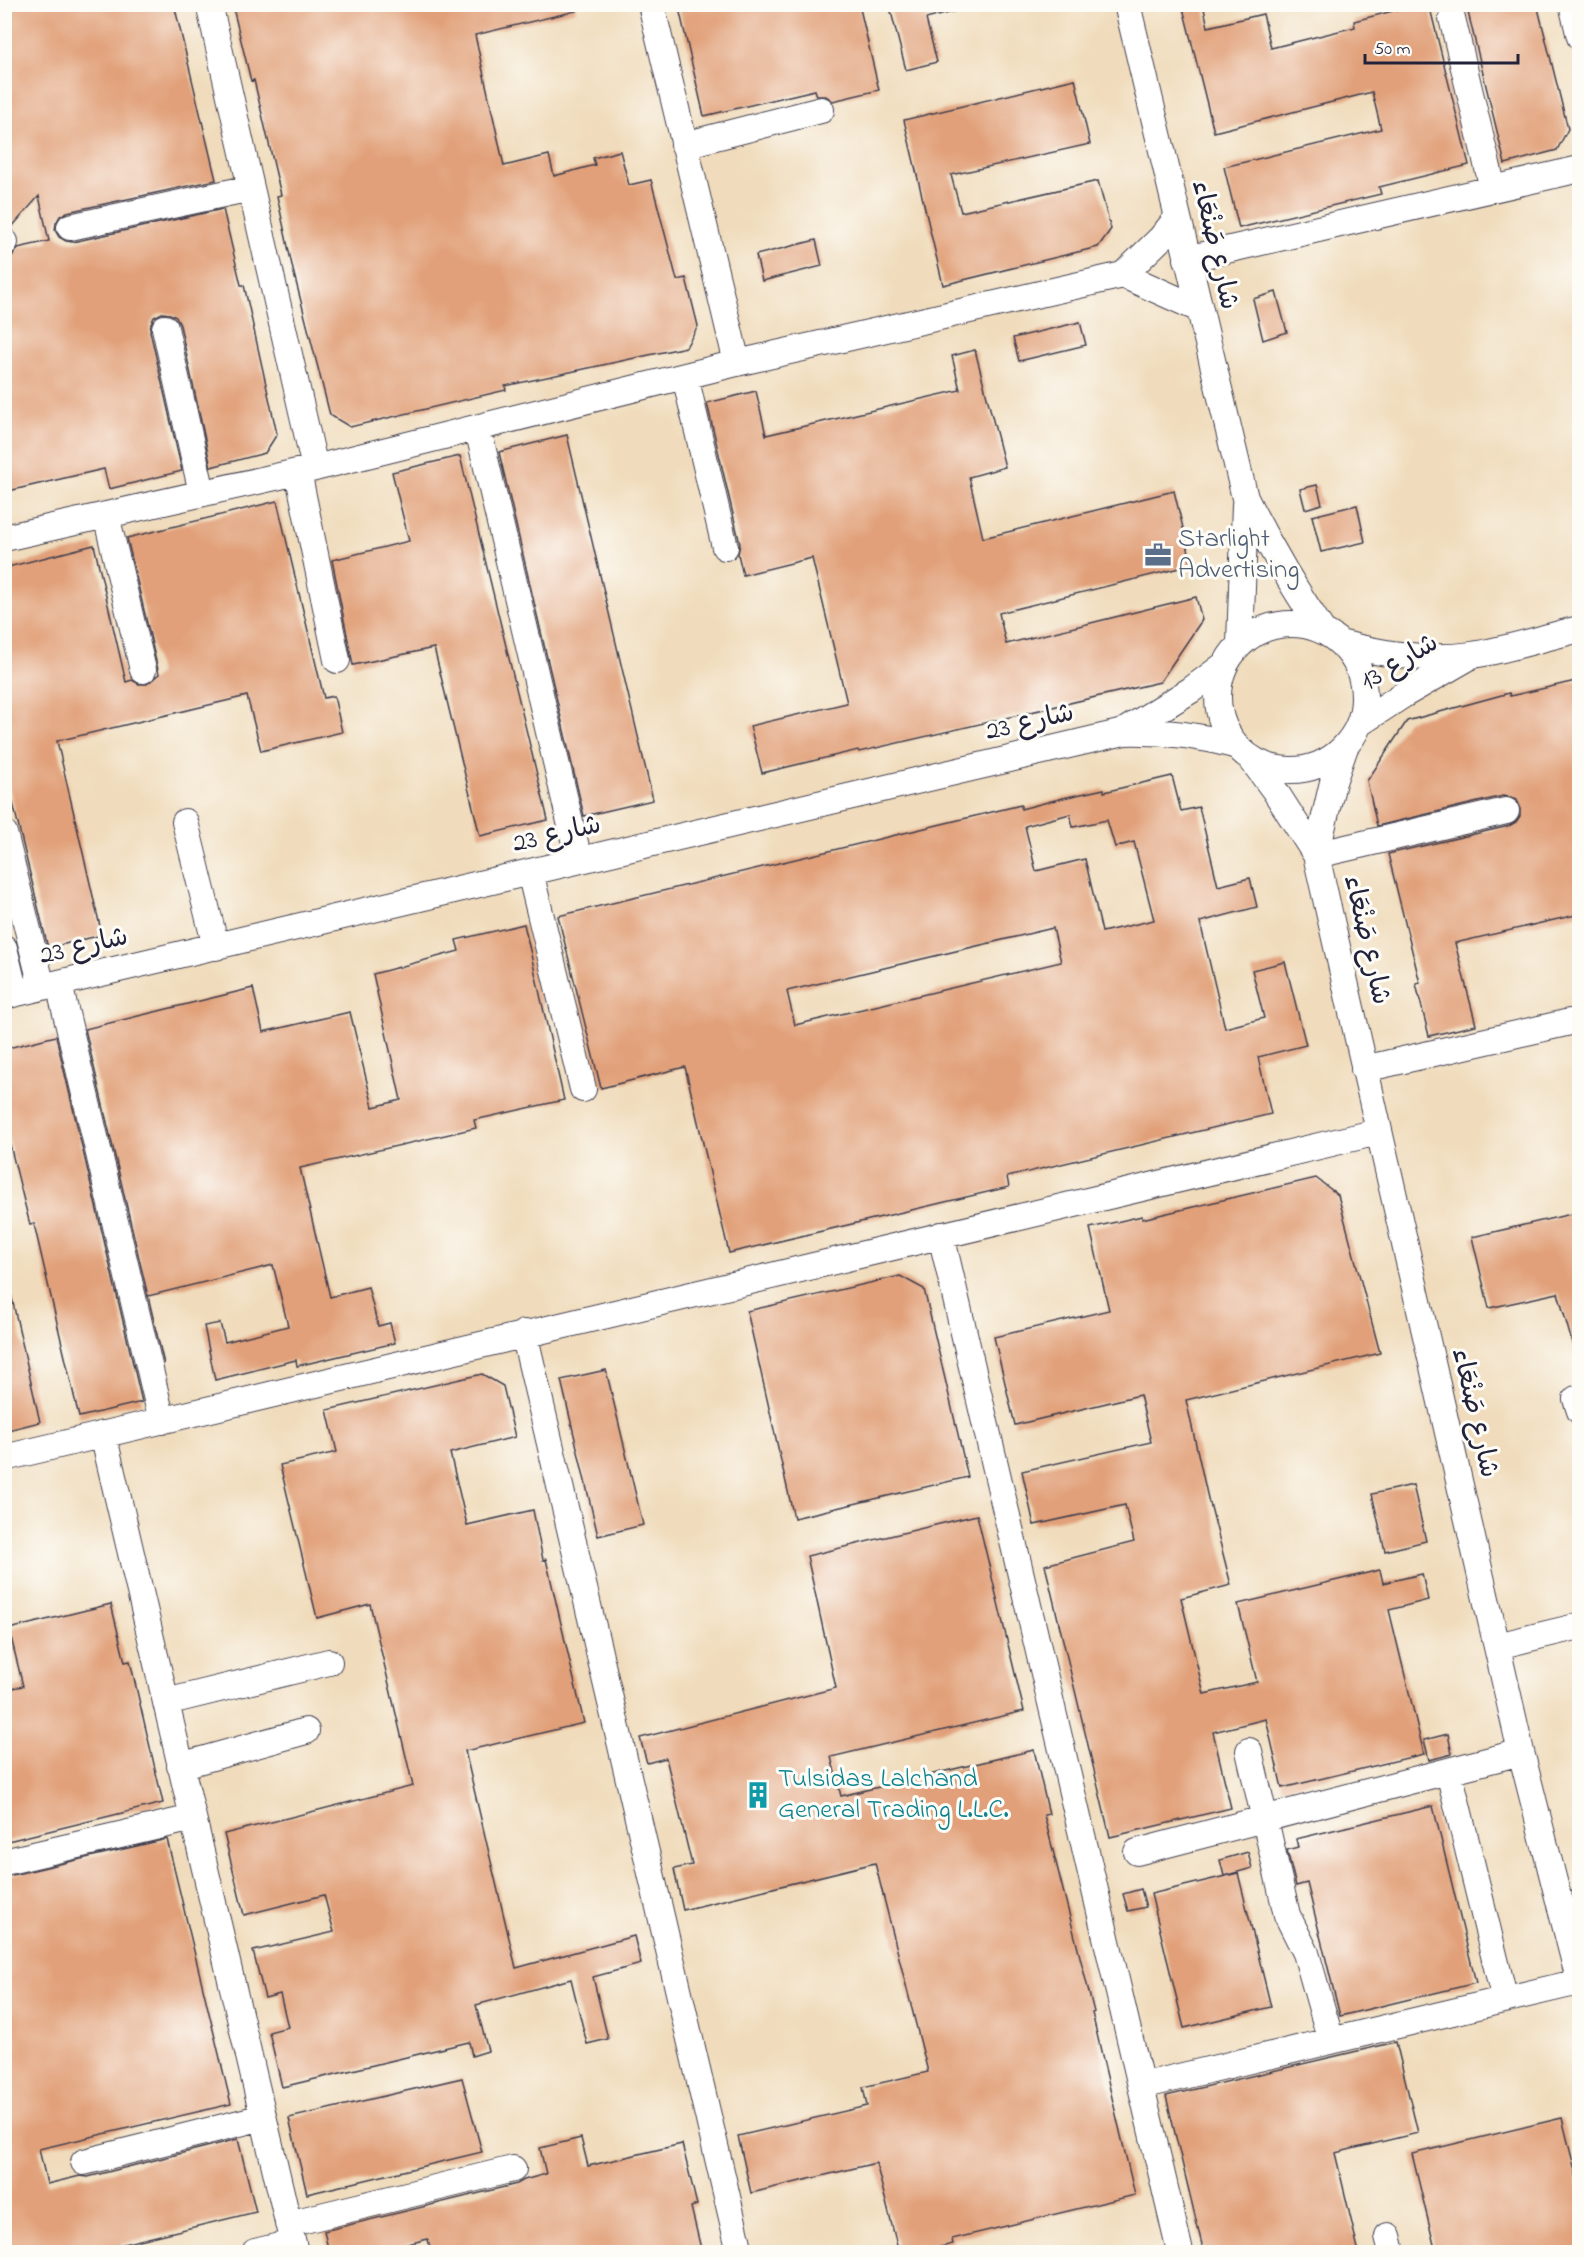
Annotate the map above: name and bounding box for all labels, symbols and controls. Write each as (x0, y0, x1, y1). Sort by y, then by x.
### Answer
scale bar (1365, 27, 1518, 65)
text: 50 m (1374, 37, 1411, 63)
street label: شارع صَنْعَاء (1180, 176, 1248, 314)
place label: Starlight Advertising (1178, 520, 1300, 590)
office icon: Starlight Advertising (1143, 540, 1173, 570)
street label: شارع 13 (1354, 624, 1446, 702)
street label: شارع 23 (982, 694, 1078, 752)
street label: شارع 23 (509, 806, 605, 864)
street label: شارع صَنْعَاء (1332, 871, 1400, 1009)
street label: شارع 23 (36, 918, 132, 976)
street label: شارع صَنْعَاء (1440, 1344, 1508, 1482)
place label: Tulsidas Lalchand General Trading L.L.C. (778, 1760, 1009, 1830)
building icon: Tulsidas Lalchand General Trading L.L.C. (743, 1780, 773, 1810)

